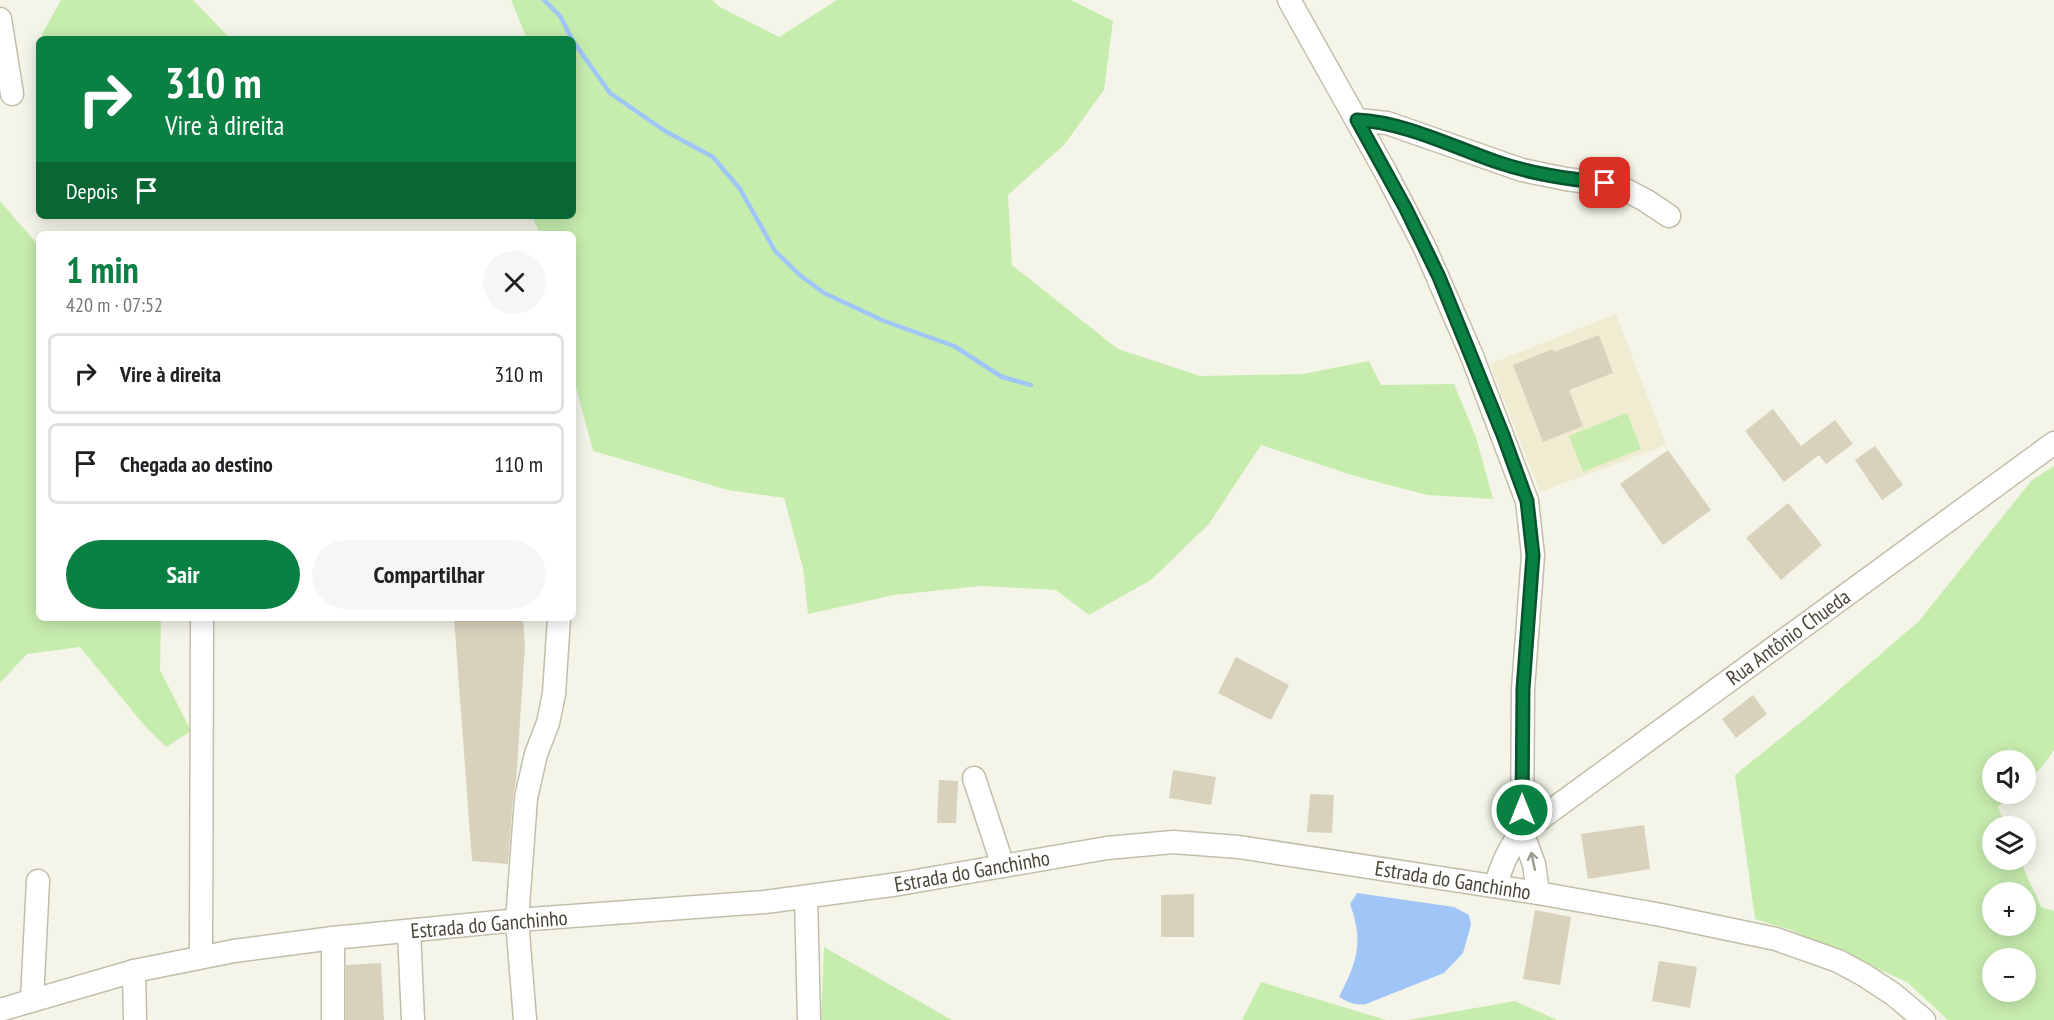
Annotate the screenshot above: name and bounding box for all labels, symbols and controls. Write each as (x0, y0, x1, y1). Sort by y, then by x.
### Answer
text: 310 m (165, 55, 262, 110)
icon: right (66, 60, 144, 138)
text: Vire à direita (165, 108, 284, 142)
pin (1579, 157, 1630, 208)
icon: arrive (1588, 166, 1621, 199)
icon: arrive (130, 174, 163, 207)
text: Depois (66, 177, 118, 205)
text: 1 min (66, 246, 139, 293)
button: close (483, 251, 546, 314)
text: 420 m · 07:52 (66, 292, 163, 318)
icon: right (69, 357, 102, 390)
text: Vire à direita (120, 360, 221, 388)
text: 310 m (494, 360, 543, 388)
icon: arrive (69, 447, 102, 480)
text: Chegada ao destino (120, 450, 273, 478)
text: 110 m (494, 450, 543, 478)
button: Sair (66, 540, 300, 609)
button: Compartilhar (312, 540, 546, 609)
street label: Rua Antônio Chueda (1721, 583, 1855, 691)
map controls (1982, 750, 2036, 1002)
button: sound (1982, 750, 2036, 804)
position arrow (1490, 778, 1554, 842)
button: layers (1982, 816, 2036, 870)
street label: Estrada do Ganchinho (892, 844, 1052, 898)
one-way arrow (1527, 852, 1538, 872)
street label: Estrada do Ganchinho (1373, 854, 1533, 906)
button: + (1982, 882, 2036, 936)
street label: Estrada do Ganchinho (409, 904, 569, 944)
button: − (1982, 948, 2036, 1002)

